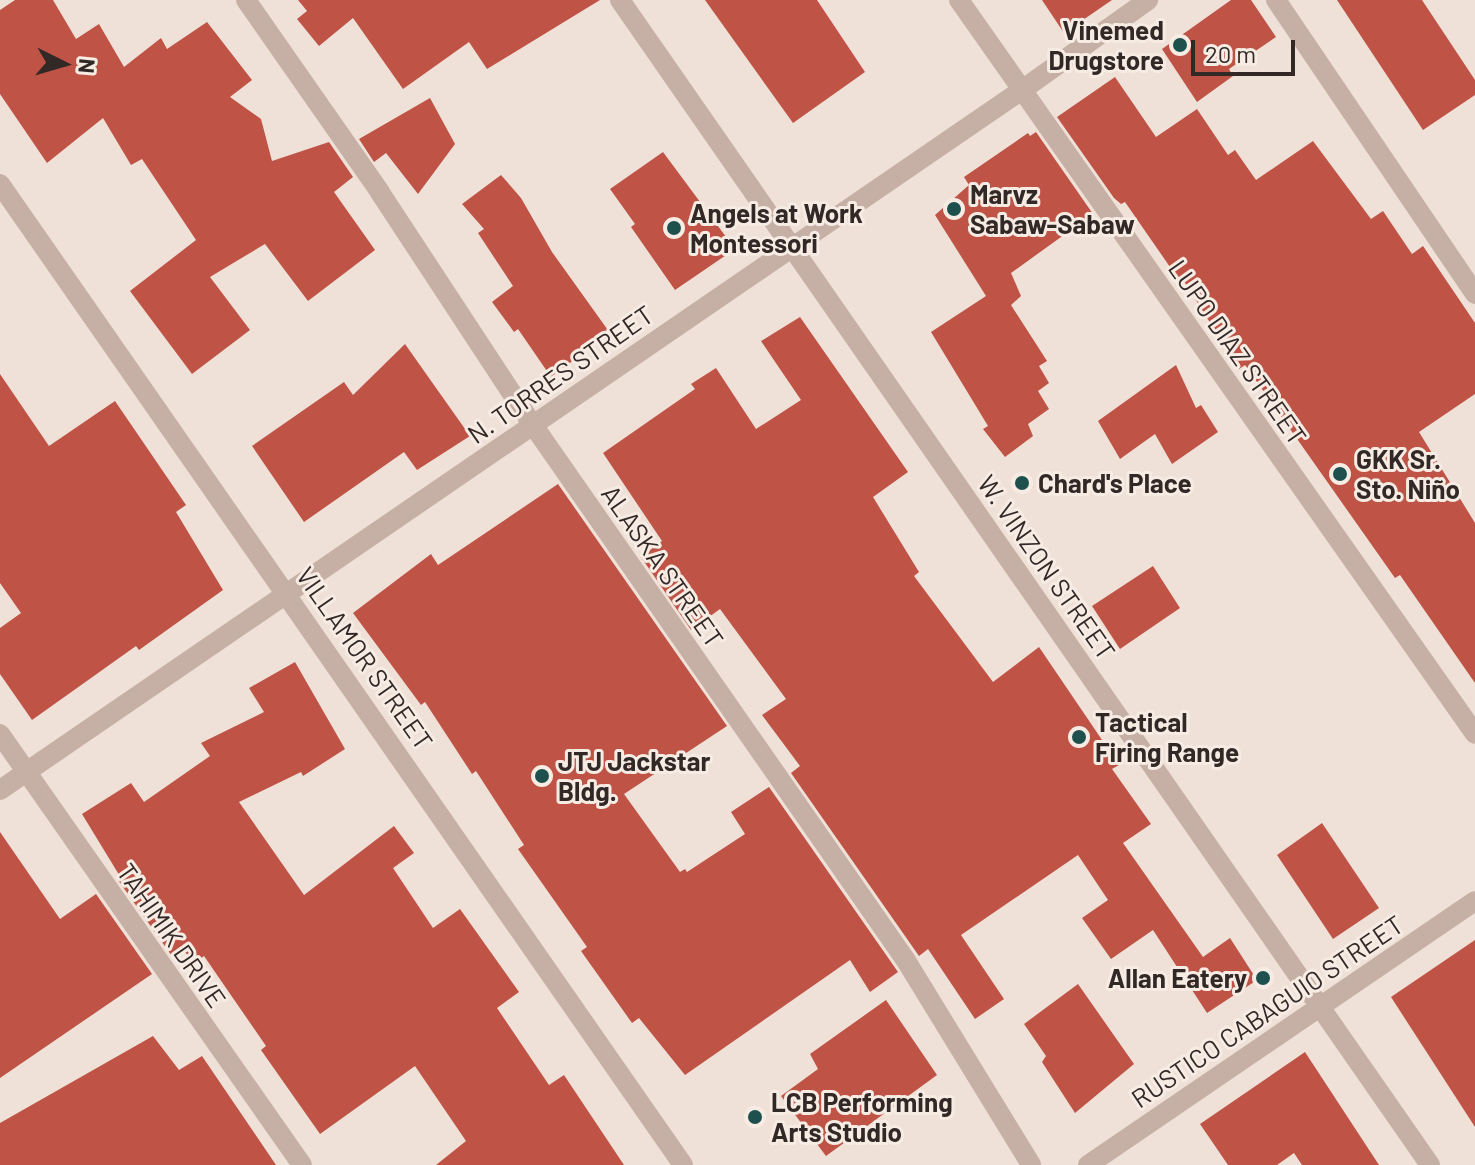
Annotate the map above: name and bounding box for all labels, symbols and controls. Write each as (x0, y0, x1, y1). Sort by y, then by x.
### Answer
place label: Vinemed Drugstore (1048, 14, 1164, 76)
north arrow (24, 24, 104, 104)
scale bar (1195, 24, 1299, 74)
marker: Vinemed Drugstore (1171, 36, 1189, 54)
text: 20 m (1205, 39, 1256, 68)
text: N (74, 58, 101, 75)
place label: Marvz Sabaw-Sabaw (970, 178, 1135, 240)
place label: Angels at Work Montessori (690, 197, 863, 258)
marker: Marvz Sabaw-Sabaw (945, 200, 963, 218)
marker: Angels at Work Montessori (665, 219, 683, 237)
street label: LUPO DIAZ STREET (1163, 254, 1313, 450)
street label: N. TORRES STREET (461, 298, 659, 450)
place label: GKK Sr. Sto. Niño (1356, 443, 1460, 504)
marker: GKK Sr. Sto. Niño (1331, 465, 1349, 483)
place label: Chard's Place (1038, 467, 1192, 499)
street label: W. VINZON STREET (972, 469, 1122, 665)
marker: Chard's Place (1013, 474, 1031, 492)
street label: ALASKA STREET (595, 479, 731, 653)
street label: VILLAMOR STREET (290, 561, 440, 755)
place label: Tactical Firing Range (1095, 706, 1239, 768)
marker: Tactical Firing Range (1070, 728, 1088, 746)
place label: JTJ Jackstar Bldg. (558, 745, 710, 806)
marker: JTJ Jackstar Bldg. (533, 767, 551, 785)
street label: TAHIMIK DRIVE (111, 857, 233, 1013)
street label: RUSTICO CABAGUIO STREET (1125, 908, 1409, 1114)
place label: Allan Eatery (1108, 962, 1247, 994)
marker: Allan Eatery (1254, 969, 1272, 987)
place label: LCB Performing Arts Studio (771, 1086, 953, 1148)
marker: LCB Performing Arts Studio (746, 1108, 764, 1126)

